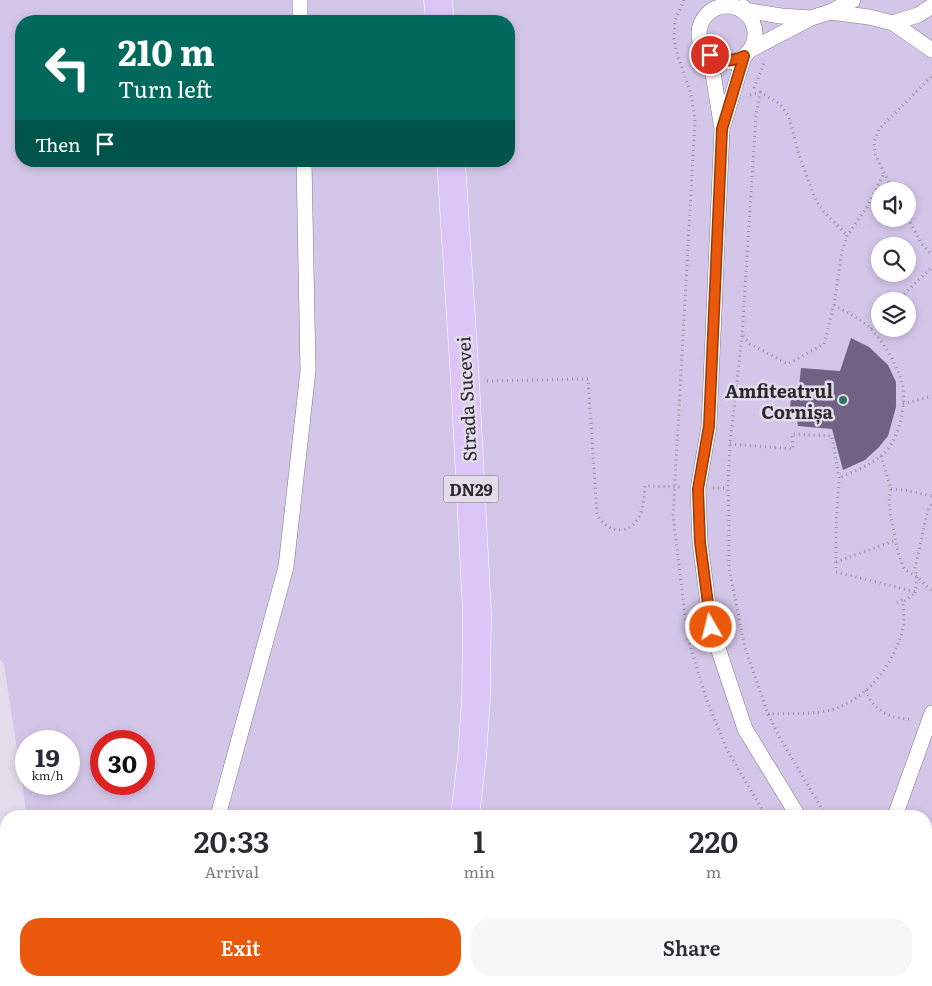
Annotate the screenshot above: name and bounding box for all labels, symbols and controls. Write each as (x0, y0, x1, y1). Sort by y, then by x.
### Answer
text: 210 m (118, 25, 215, 77)
pin (689, 34, 731, 76)
icon: left (35, 35, 100, 100)
icon: arrive (696, 41, 724, 69)
text: Turn left (118, 72, 212, 105)
text: Then (35, 130, 81, 158)
icon: arrive (91, 130, 119, 158)
map controls (871, 182, 916, 337)
button: sound (871, 182, 916, 227)
button: search (871, 237, 916, 282)
button: layers (871, 292, 916, 337)
street label: Strada Sucevei (449, 336, 483, 462)
place label: Amfiteatrul Cornișa (725, 377, 834, 425)
marker: Amfiteatrul Cornișa (837, 394, 849, 406)
road number: DN29 (444, 476, 498, 502)
position arrow (684, 600, 736, 652)
speed limit sign: 30 (90, 730, 155, 795)
text: 19 (35, 738, 60, 775)
text: km/h (32, 766, 63, 784)
text: 20:33 (194, 818, 270, 862)
text: 1 (473, 818, 485, 862)
text: 220 (689, 818, 738, 862)
text: Arrival (204, 859, 259, 883)
text: min (463, 859, 495, 883)
text: m (706, 859, 721, 883)
button: Exit (20, 918, 461, 976)
button: Share (471, 918, 912, 976)

